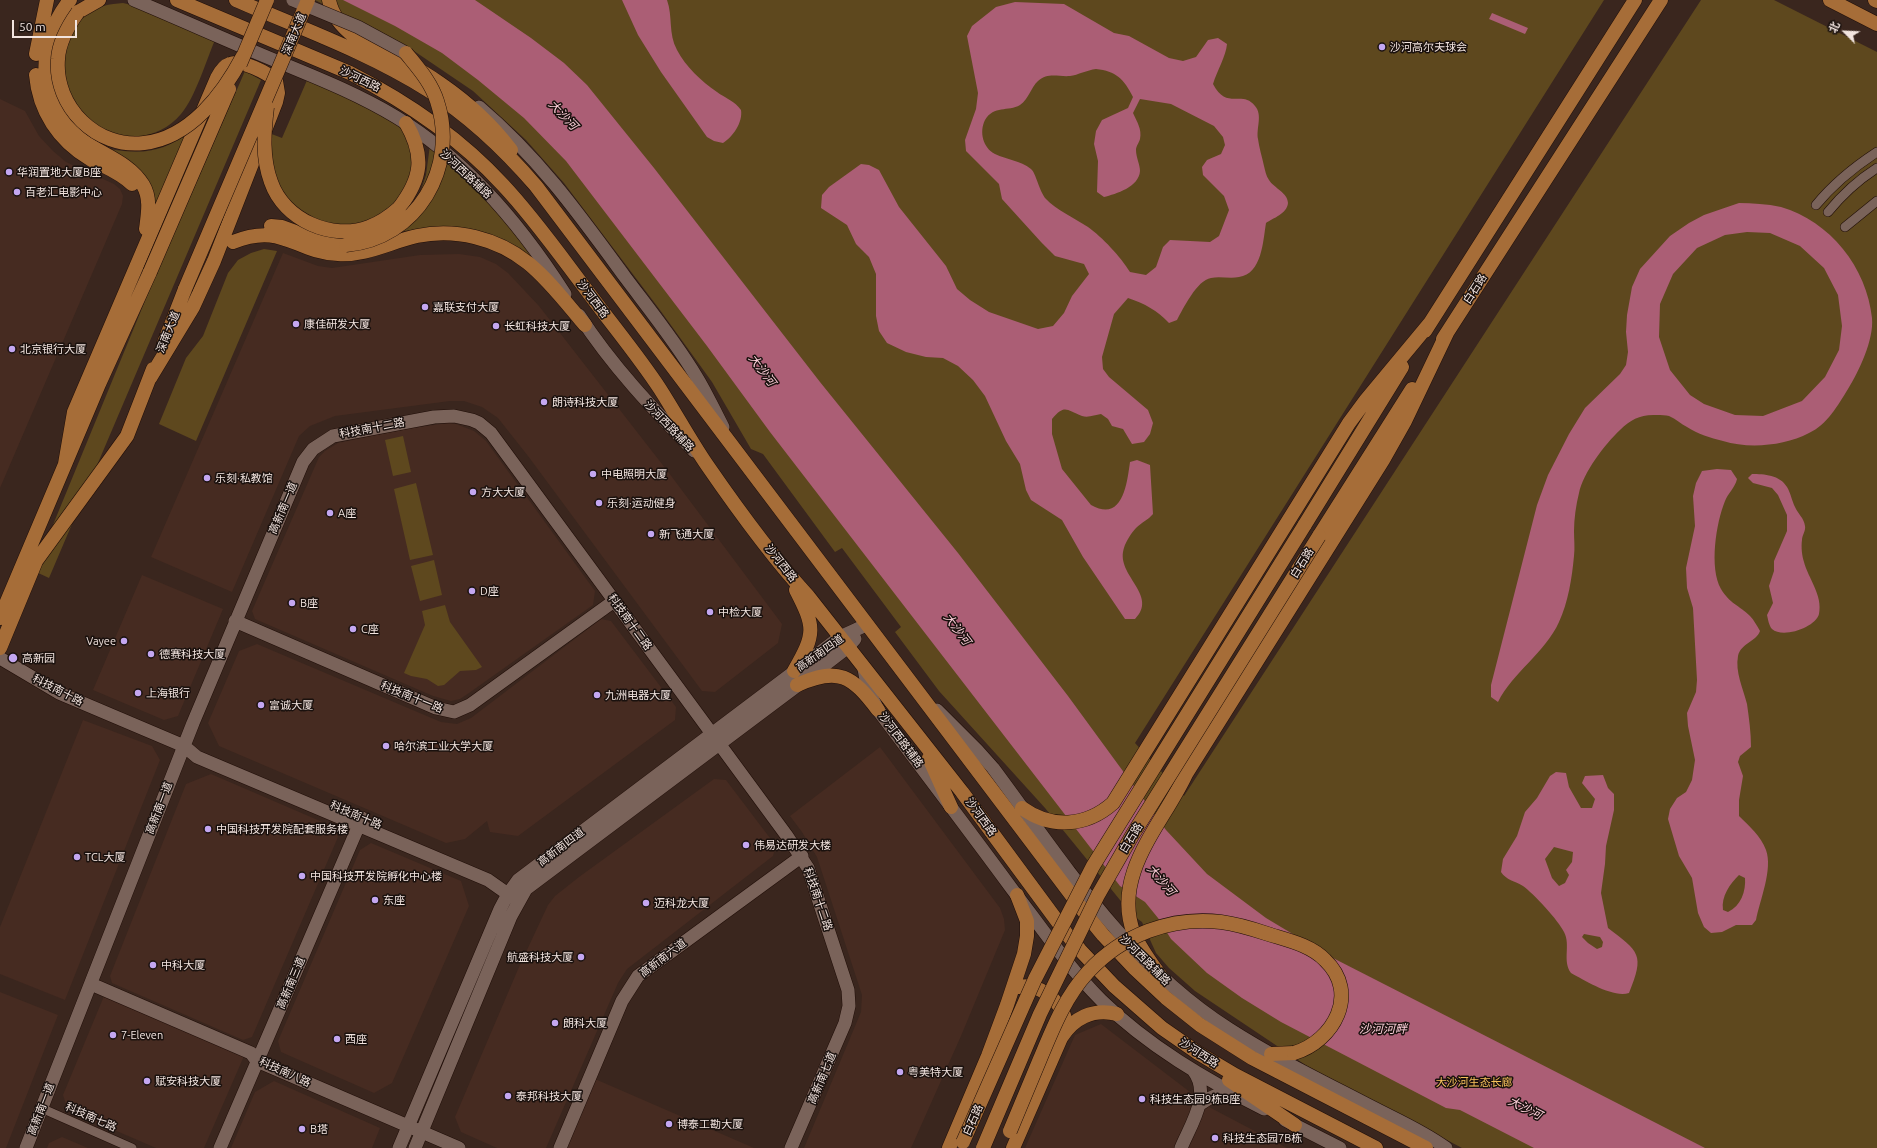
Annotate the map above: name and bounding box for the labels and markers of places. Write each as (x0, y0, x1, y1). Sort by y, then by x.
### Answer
place label: 沙河高尔夫球会 (1390, 40, 1467, 54)
marker: 沙河高尔夫球会 (1377, 42, 1387, 52)
place label: 华润置地大厦B座 (17, 165, 101, 179)
marker: 华润置地大厦B座 (4, 167, 14, 177)
place label: 百老汇电影中心 (25, 185, 102, 199)
marker: 百老汇电影中心 (12, 187, 22, 197)
place label: 嘉联支付大厦 (433, 300, 499, 314)
marker: 嘉联支付大厦 (420, 302, 430, 312)
place label: 康佳研发大厦 (304, 317, 370, 331)
marker: 康佳研发大厦 (291, 319, 301, 329)
place label: 长虹科技大厦 (504, 319, 570, 333)
marker: 长虹科技大厦 (491, 321, 501, 331)
place label: 北京银行大厦 (20, 342, 86, 356)
marker: 北京银行大厦 (7, 344, 17, 354)
place label: 朗诗科技大厦 (552, 395, 618, 409)
marker: 朗诗科技大厦 (539, 397, 549, 407)
place label: 中电照明大厦 (601, 467, 667, 481)
marker: 中电照明大厦 (588, 469, 598, 479)
place label: 乐刻·私教馆 (215, 471, 273, 485)
marker: 乐刻·私教馆 (202, 473, 212, 483)
place label: 方大大厦 (481, 485, 525, 499)
marker: 方大大厦 (468, 487, 478, 497)
place label: 乐刻·运动健身 (607, 496, 676, 510)
marker: 乐刻·运动健身 (594, 498, 604, 508)
place label: A座 (338, 506, 356, 520)
marker: A座 (325, 508, 335, 518)
place label: 新飞通大厦 (659, 527, 714, 541)
marker: 新飞通大厦 (646, 529, 656, 539)
place label: D座 (480, 584, 499, 598)
marker: D座 (467, 586, 477, 596)
place label: B座 (300, 596, 318, 610)
marker: B座 (287, 598, 297, 608)
place label: 中检大厦 (718, 605, 762, 619)
marker: 中检大厦 (705, 607, 715, 617)
place label: C座 (361, 622, 379, 636)
marker: C座 (348, 624, 358, 634)
place label: Vayee (86, 634, 116, 648)
marker: Vayee (119, 636, 129, 646)
place label: 德赛科技大厦 (159, 647, 225, 661)
marker: 德赛科技大厦 (146, 649, 156, 659)
place label: 高新园 (22, 651, 55, 665)
marker: 高新园 (7, 652, 19, 664)
place label: 上海银行 (146, 686, 190, 700)
marker: 上海银行 (133, 688, 143, 698)
place label: 九洲电器大厦 (605, 688, 671, 702)
marker: 九洲电器大厦 (592, 690, 602, 700)
place label: 富诚大厦 (269, 698, 313, 712)
marker: 富诚大厦 (256, 700, 266, 710)
place label: 哈尔滨工业大学大厦 (394, 739, 493, 753)
marker: 哈尔滨工业大学大厦 (381, 741, 391, 751)
place label: 中国科技开发院配套服务楼 (216, 822, 348, 836)
marker: 中国科技开发院配套服务楼 (203, 824, 213, 834)
place label: 伟易达研发大楼 (754, 838, 831, 852)
marker: 伟易达研发大楼 (741, 840, 751, 850)
place label: TCL大厦 (85, 850, 125, 864)
marker: TCL大厦 (72, 852, 82, 862)
place label: 中国科技开发院孵化中心楼 (310, 869, 442, 883)
marker: 中国科技开发院孵化中心楼 (297, 871, 307, 881)
place label: 东座 (383, 893, 405, 907)
marker: 东座 (370, 895, 380, 905)
place label: 迈科龙大厦 (654, 896, 709, 910)
marker: 迈科龙大厦 (641, 898, 651, 908)
place label: 航盛科技大厦 (507, 950, 573, 964)
marker: 航盛科技大厦 (576, 952, 586, 962)
place label: 中科大厦 (161, 958, 205, 972)
marker: 中科大厦 (148, 960, 158, 970)
place label: 朗科大厦 (563, 1016, 607, 1030)
marker: 朗科大厦 (550, 1018, 560, 1028)
place label: 7-Eleven (121, 1028, 163, 1042)
marker: 7-Eleven (108, 1030, 118, 1040)
place label: 西座 (345, 1032, 367, 1046)
marker: 西座 (332, 1034, 342, 1044)
place label: 粤美特大厦 (908, 1065, 963, 1079)
marker: 粤美特大厦 (895, 1067, 905, 1077)
place label: 赋安科技大厦 (155, 1074, 221, 1088)
marker: 赋安科技大厦 (142, 1076, 152, 1086)
place label: 泰邦科技大厦 (516, 1089, 582, 1103)
marker: 泰邦科技大厦 (503, 1091, 513, 1101)
place label: 科技生态园9栋B座 (1150, 1092, 1240, 1106)
marker: 科技生态园9栋B座 (1137, 1094, 1147, 1104)
place label: 博泰工勘大厦 (677, 1117, 743, 1131)
marker: 博泰工勘大厦 (664, 1119, 674, 1129)
place label: B塔 (310, 1122, 328, 1136)
marker: B塔 (297, 1124, 307, 1134)
place label: 科技生态园7B栋 (1223, 1131, 1302, 1145)
marker: 科技生态园7B栋 (1210, 1133, 1220, 1143)

